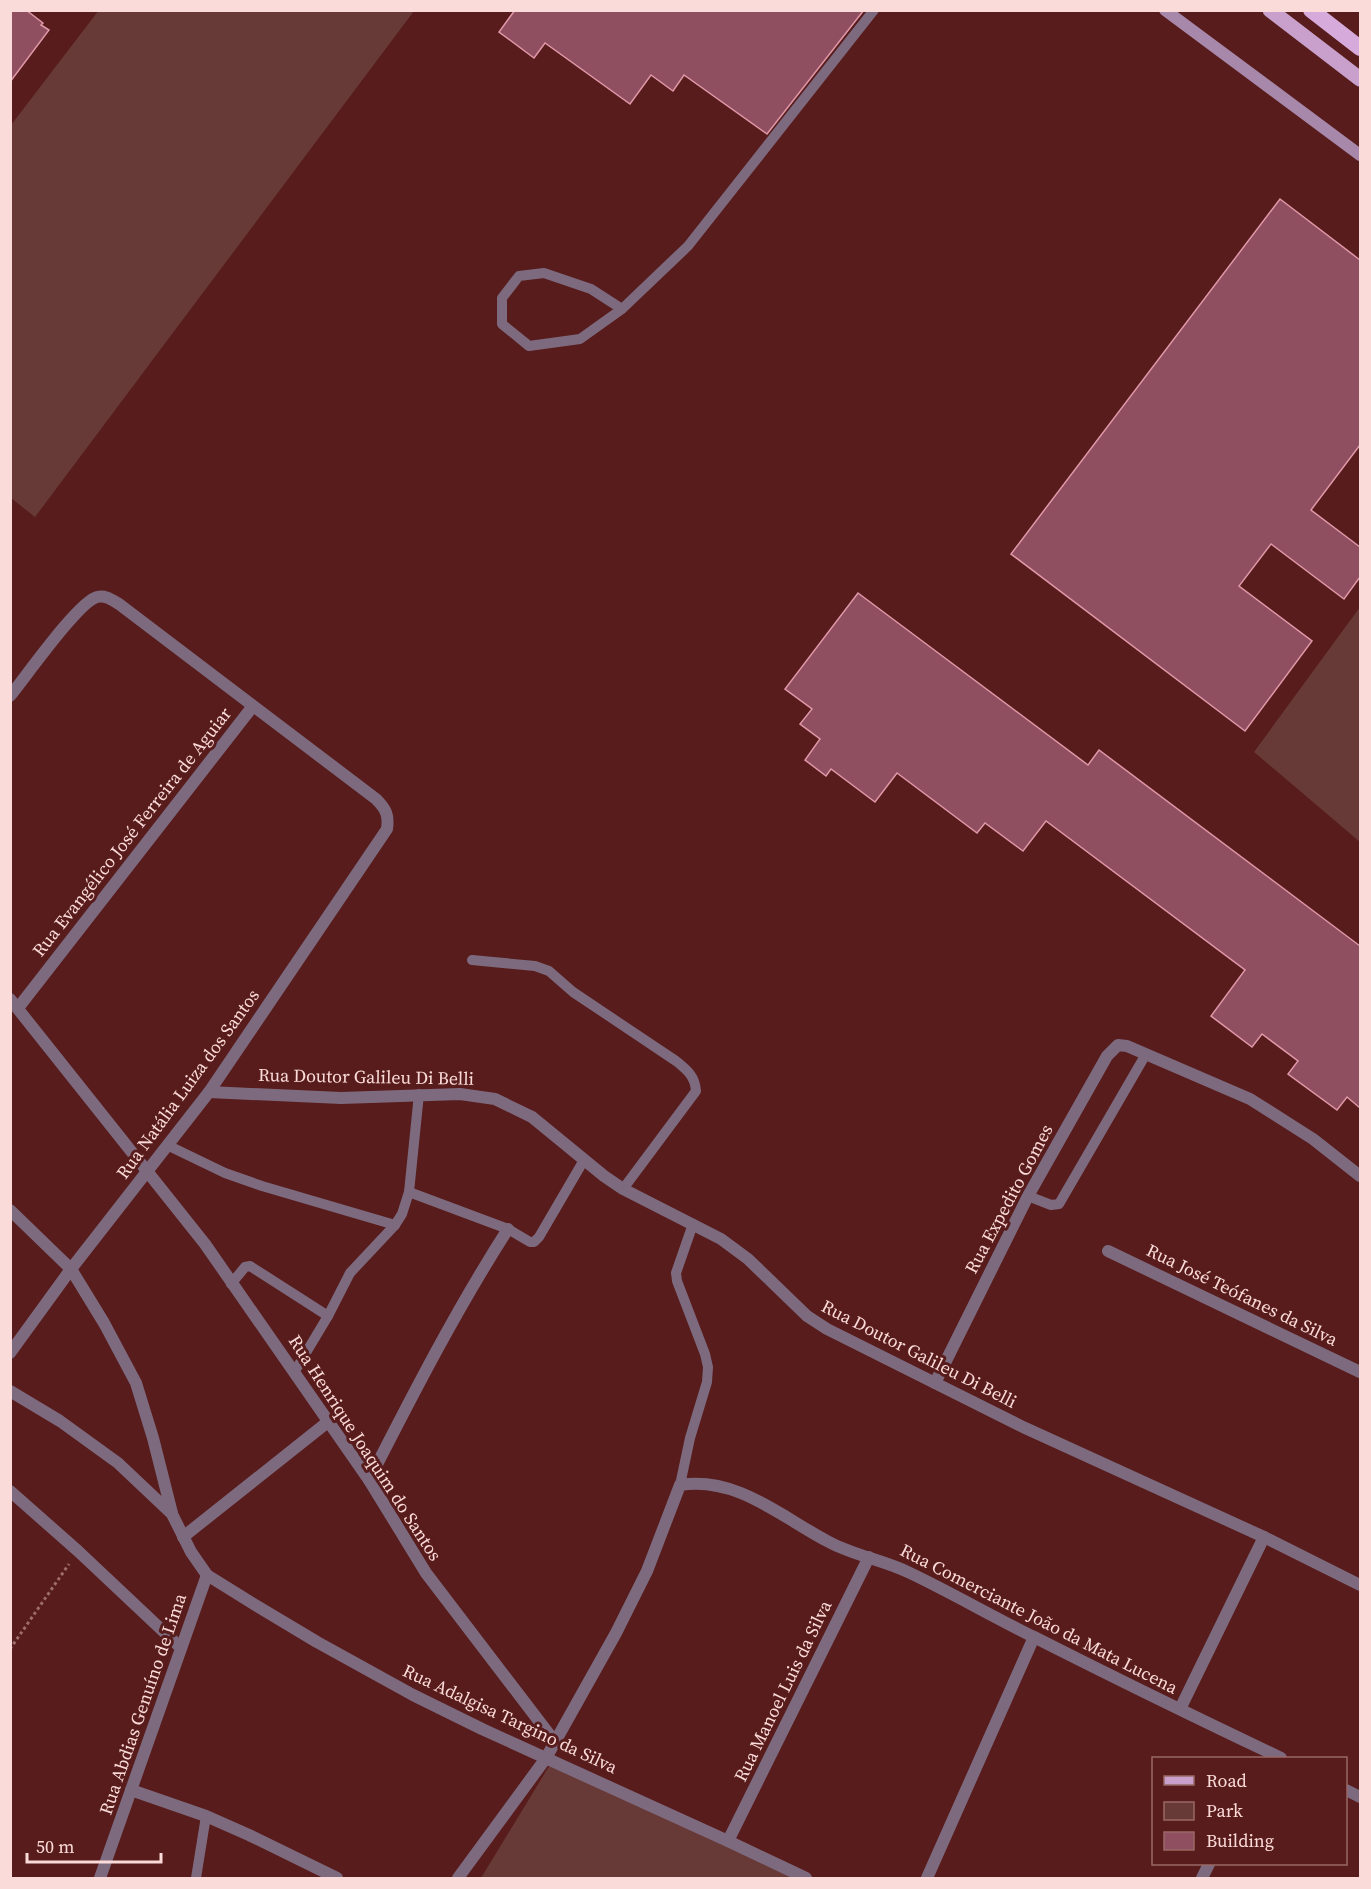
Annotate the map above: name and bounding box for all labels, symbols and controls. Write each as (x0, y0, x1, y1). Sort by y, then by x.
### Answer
street label: Rua Evangélico José Ferreira de Aguiar (26, 701, 237, 962)
street label: Rua Natália Luiza dos Santos (110, 984, 265, 1184)
street label: Rua Doutor Galileu Di Belli (258, 1062, 474, 1091)
street label: Rua Expedito Gomes (959, 1120, 1059, 1278)
street label: Rua José Teófanes da Silva (1142, 1237, 1343, 1352)
street label: Rua Doutor Galileu Di Belli (817, 1293, 1021, 1414)
street label: Rua Henrique Joaquim do Santos (283, 1330, 448, 1566)
street label: Rua Comerciante João da Mata Lucena (896, 1537, 1183, 1700)
street label: Rua Abdias Genuíno de Lima (93, 1589, 192, 1818)
street label: Rua Manoel Luis da Silva (728, 1595, 838, 1786)
street label: Rua Adalgisa Targino da Silva (399, 1658, 622, 1780)
legend (1152, 1757, 1347, 1865)
text: Road (1206, 1768, 1247, 1793)
text: Park (1206, 1798, 1243, 1823)
scale bar (27, 1826, 160, 1864)
text: Building (1206, 1828, 1274, 1853)
text: 50 m (36, 1834, 74, 1859)

